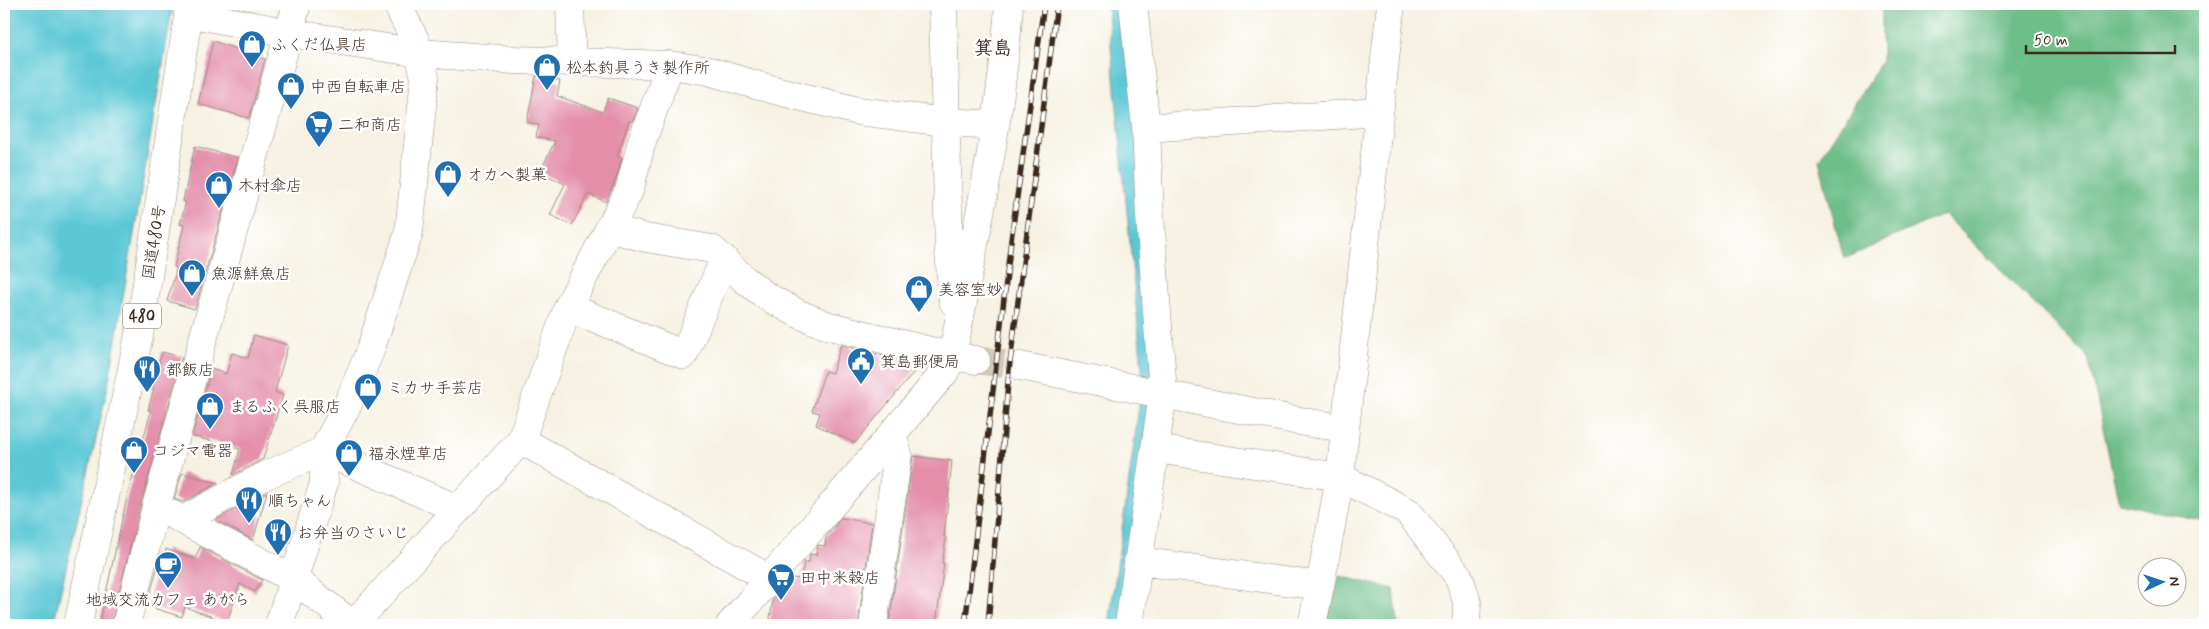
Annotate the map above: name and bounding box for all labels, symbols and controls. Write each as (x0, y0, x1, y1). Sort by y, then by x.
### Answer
scale bar (2026, 22, 2175, 54)
shop icon: ふくだ仏具店 (237, 29, 267, 68)
text: 50 m (2034, 31, 2068, 51)
place label: ふくだ仏具店 (271, 35, 367, 56)
district label: 箕島 (974, 36, 1012, 61)
shop icon: 松本釣具うき製作所 (532, 52, 562, 91)
place label: 松本釣具うき製作所 (566, 58, 710, 79)
shop icon: 中西自転車店 (276, 71, 306, 110)
place label: 中西自転車店 (310, 77, 406, 98)
supermarket icon: 二和商店 (304, 109, 334, 148)
place label: 二和商店 (338, 115, 402, 136)
shop icon: オカヘ製菓 (433, 159, 463, 198)
place label: オカヘ製菓 (467, 165, 547, 186)
shop icon: 木村傘店 (204, 170, 234, 209)
place label: 木村傘店 (238, 176, 302, 197)
street label: 国道480号 (138, 203, 171, 281)
shop icon: 魚源鮮魚店 (177, 258, 207, 297)
place label: 魚源鮮魚店 (211, 264, 291, 285)
shop icon: 美容室妙 (904, 274, 934, 313)
place label: 美容室妙 (938, 280, 1002, 301)
road number: 480 (123, 304, 161, 328)
public building icon: 箕島郵便局 (846, 346, 876, 385)
place label: 箕島郵便局 (880, 352, 960, 373)
restaurant icon: 都飯店 (132, 354, 162, 393)
place label: 都飯店 (166, 360, 214, 381)
shop icon: ミカサ手芸店 (353, 372, 383, 411)
place label: ミカサ手芸店 (387, 378, 483, 399)
shop icon: まるふく呉服店 (195, 391, 225, 430)
place label: まるふく呉服店 (229, 397, 341, 418)
shop icon: コジマ電器 (119, 435, 149, 474)
shop icon: 福永煙草店 (334, 438, 364, 477)
place label: コジマ電器 (153, 441, 233, 462)
place label: 福永煙草店 (368, 444, 448, 465)
restaurant icon: 順ちゃん (234, 485, 264, 524)
place label: 順ちゃん (268, 491, 332, 512)
restaurant icon: お弁当のさいじ (263, 517, 293, 556)
place label: お弁当のさいじ (297, 523, 409, 544)
cafe icon: 地域交流カフェ あがら (153, 550, 183, 589)
north arrow (2136, 556, 2186, 606)
supermarket icon: 田中米穀店 (766, 562, 796, 601)
place label: 田中米穀店 (800, 568, 880, 589)
text: N (2165, 576, 2183, 587)
place label: 地域交流カフェ あがら (86, 590, 250, 611)

